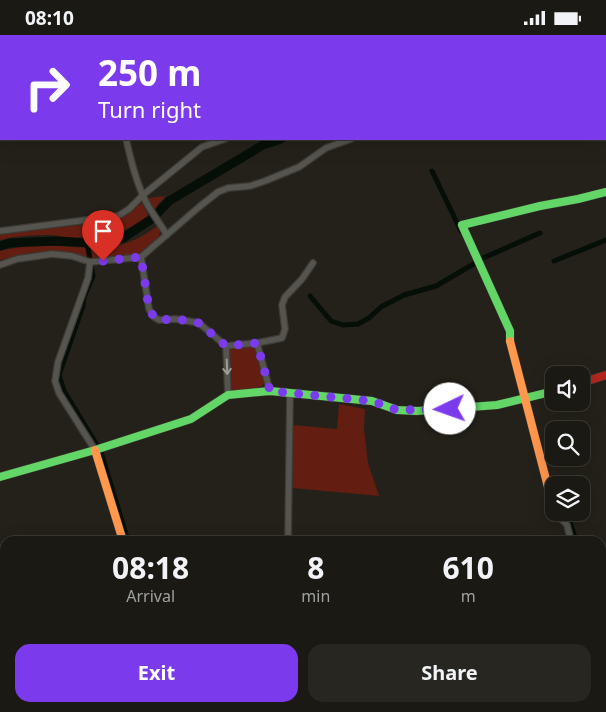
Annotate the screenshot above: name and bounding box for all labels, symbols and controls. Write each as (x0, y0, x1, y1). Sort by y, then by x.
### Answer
text: 08:10 (25, 5, 74, 31)
text: 250 m (98, 49, 201, 96)
icon: right (15, 55, 80, 120)
text: Turn right (98, 94, 201, 124)
pin (82, 210, 124, 261)
icon: arrive (89, 217, 117, 245)
one-way arrow (222, 359, 232, 375)
map controls (545, 366, 590, 521)
button: sound (545, 366, 590, 411)
position arrow (423, 382, 475, 434)
button: search (545, 421, 590, 466)
button: layers (545, 476, 590, 521)
text: 08:18 (112, 547, 189, 588)
text: 8 (307, 547, 324, 588)
text: 610 (442, 547, 494, 588)
text: Arrival (126, 585, 175, 607)
text: min (301, 585, 330, 607)
text: m (461, 585, 476, 607)
button: Exit (15, 644, 298, 702)
button: Share (308, 644, 591, 702)

